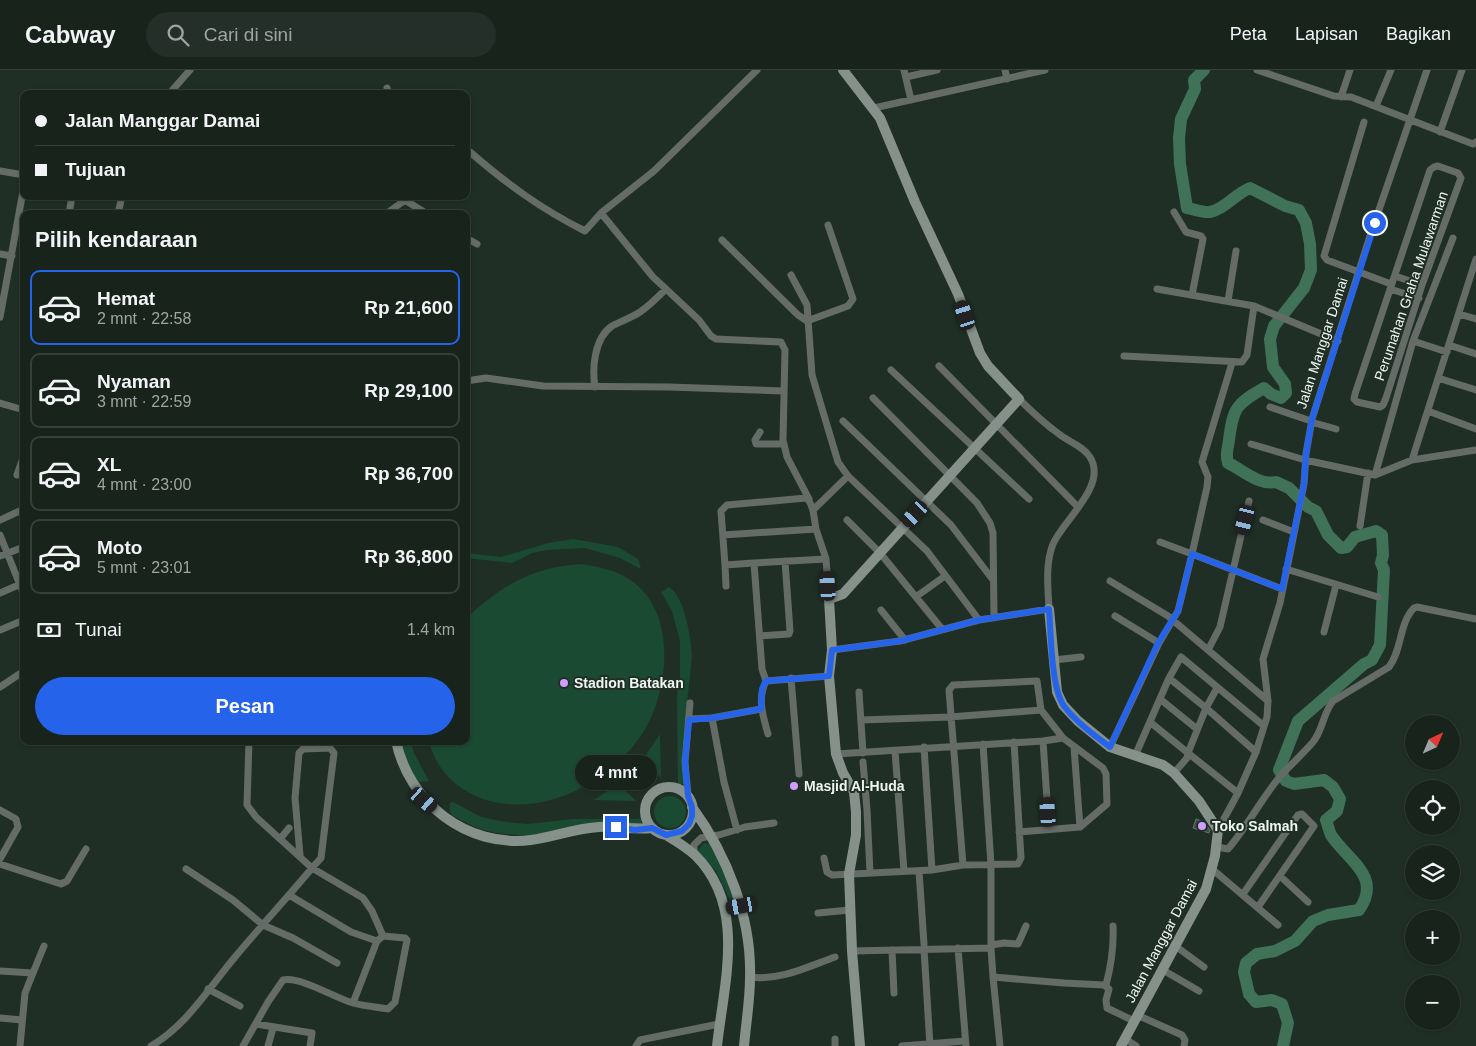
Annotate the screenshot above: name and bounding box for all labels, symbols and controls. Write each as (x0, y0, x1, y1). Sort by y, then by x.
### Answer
search box (146, 12, 496, 57)
text: Cabway (25, 21, 116, 48)
icon: search (164, 21, 192, 49)
text: Cari di sini (204, 24, 292, 45)
text: Peta (1230, 24, 1267, 44)
text: Lapisan (1295, 24, 1358, 44)
text: Bagikan (1386, 24, 1451, 44)
text: Jalan Manggar Damai (65, 110, 260, 131)
text: Tujuan (65, 159, 126, 180)
street label: Perumahan Graha Mulawarman (1371, 189, 1451, 383)
route start (1364, 212, 1386, 234)
text: Pilih kendaraan (35, 227, 198, 252)
street label: Jalan Manggar Damai (1293, 275, 1351, 411)
icon: car (37, 285, 82, 330)
text: Hemat (97, 288, 155, 309)
text: Rp 21,600 (364, 297, 453, 318)
car (953, 298, 976, 332)
text: 2 mnt · 22:58 (97, 310, 191, 327)
icon: car (37, 368, 82, 413)
text: Nyaman (97, 371, 171, 392)
text: Rp 29,100 (364, 380, 453, 401)
text: 3 mnt · 22:59 (97, 393, 191, 410)
icon: car (37, 451, 82, 496)
text: XL (97, 454, 121, 475)
text: Rp 36,700 (364, 463, 453, 484)
text: 4 mnt · 23:00 (97, 476, 191, 493)
car (899, 498, 930, 530)
car (1234, 504, 1255, 536)
icon: car (37, 534, 82, 579)
text: Moto (97, 537, 142, 558)
text: Rp 36,800 (364, 546, 453, 567)
text: 5 mnt · 23:01 (97, 559, 191, 576)
car (819, 571, 836, 601)
icon: cash (35, 616, 63, 644)
text: Tunai (75, 619, 122, 640)
text: 1.4 km (407, 621, 455, 638)
place label: Stadion Batakan (574, 675, 684, 691)
button: Pesan (35, 677, 455, 735)
marker: Stadion Batakan (558, 677, 570, 689)
north arrow (1405, 715, 1460, 770)
map controls (1405, 715, 1460, 1030)
callout: 4 mnt (575, 754, 657, 790)
text: 4 mnt (595, 764, 637, 781)
place label: Masjid Al-Huda (804, 778, 905, 794)
marker: Masjid Al-Huda (788, 780, 800, 792)
button: locate (1405, 780, 1460, 835)
car (407, 784, 440, 816)
car (1039, 797, 1056, 827)
route end (605, 816, 627, 838)
place label: Toko Salmah (1212, 818, 1298, 834)
marker: Toko Salmah (1196, 820, 1208, 832)
button: layers (1405, 845, 1460, 900)
street label: Jalan Manggar Damai (1122, 877, 1200, 1005)
car (724, 896, 757, 916)
button: + (1405, 910, 1460, 965)
button: − (1405, 975, 1460, 1030)

